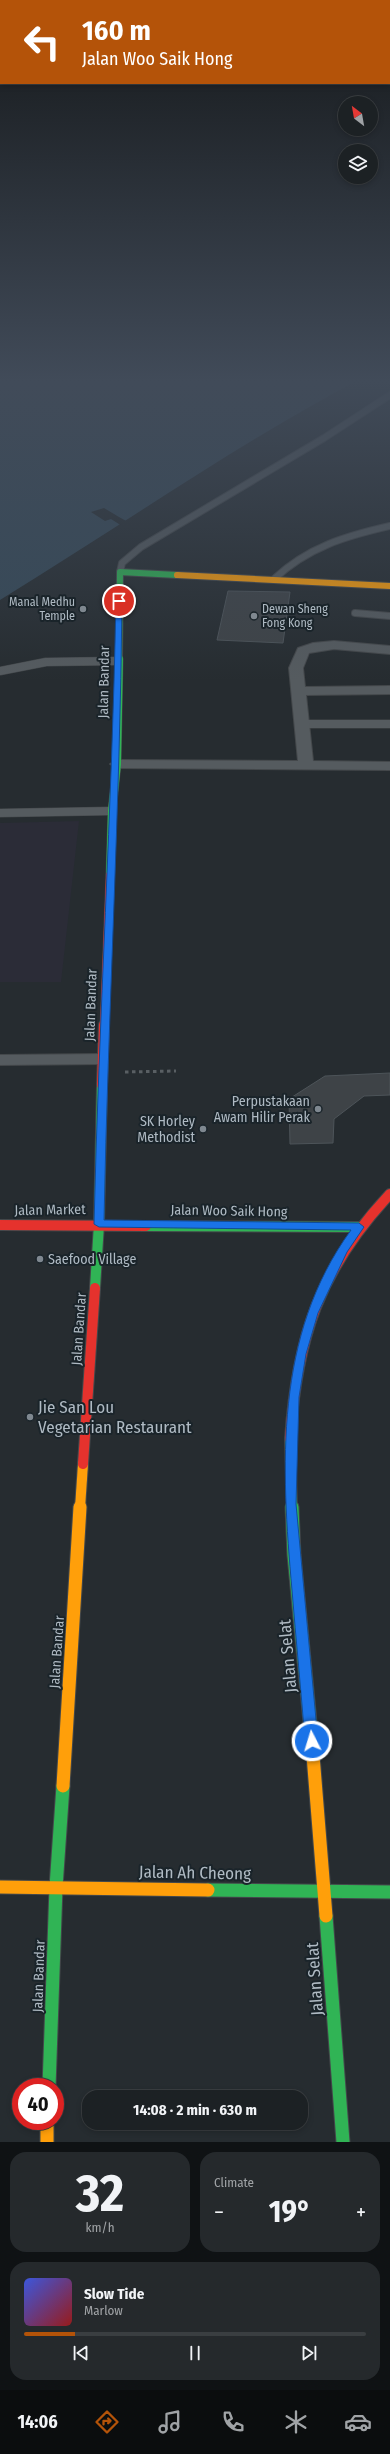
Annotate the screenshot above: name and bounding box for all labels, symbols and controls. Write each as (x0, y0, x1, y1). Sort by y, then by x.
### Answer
text: 160 m (82, 14, 151, 47)
icon: left (16, 16, 68, 68)
text: Jalan Woo Saik Hong (82, 48, 232, 70)
north arrow (338, 96, 378, 136)
map controls (338, 96, 378, 184)
button: layers (338, 144, 378, 184)
pin (102, 584, 136, 618)
icon: arrive (108, 590, 130, 612)
place label: Manal Medhu Temple (9, 595, 75, 623)
place label: Dewan Sheng Fong Kong (262, 602, 328, 630)
marker: Manal Medhu Temple (78, 604, 88, 614)
marker: Dewan Sheng Fong Kong (249, 611, 259, 621)
street label: Jalan Bandar (95, 645, 113, 719)
street label: Jalan Bandar (81, 968, 101, 1042)
place label: Perpustakaan Awam Hilir Perak (214, 1093, 310, 1126)
marker: Perpustakaan Awam Hilir Perak (313, 1104, 323, 1114)
place label: SK Horley Methodist (137, 1113, 196, 1146)
marker: SK Horley Methodist (198, 1124, 208, 1134)
street label: Jalan Market (14, 1201, 86, 1219)
street label: Jalan Woo Saik Hong (170, 1201, 288, 1221)
place label: Saefood Village (48, 1251, 136, 1268)
marker: Saefood Village (35, 1254, 45, 1264)
street label: Jalan Bandar (68, 1292, 90, 1366)
place label: Jie San Lou Vegetarian Restaurant (38, 1397, 192, 1438)
marker: Jie San Lou Vegetarian Restaurant (25, 1412, 35, 1422)
street label: Jalan Bandar (46, 1615, 68, 1689)
street label: Jalan Selat (274, 1618, 302, 1694)
position arrow (291, 1720, 333, 1762)
street label: Jalan Ah Cheong (139, 1862, 251, 1884)
street label: Jalan Bandar (29, 1939, 49, 2013)
street label: Jalan Selat (302, 1941, 328, 2016)
speed limit sign: 40 (12, 2078, 64, 2130)
text: 14:08 · 2 min · 630 m (133, 2101, 257, 2119)
text: 32 (76, 2162, 124, 2225)
text: Climate (214, 2175, 254, 2190)
text: 19° (269, 2194, 311, 2230)
text: − (214, 2199, 224, 2226)
text: + (356, 2199, 366, 2226)
text: km/h (86, 2220, 115, 2235)
text: Slow Tide (84, 2285, 144, 2303)
text: Marlow (84, 2303, 123, 2318)
icon: previous (70, 2342, 92, 2364)
icon: pause (184, 2342, 206, 2364)
icon: next (298, 2342, 320, 2364)
icon: directions (93, 2408, 121, 2436)
icon: music (156, 2408, 184, 2436)
icon: phone (219, 2408, 247, 2436)
icon: climate (282, 2408, 310, 2436)
icon: car (344, 2408, 372, 2436)
text: 14:06 (17, 2411, 58, 2433)

